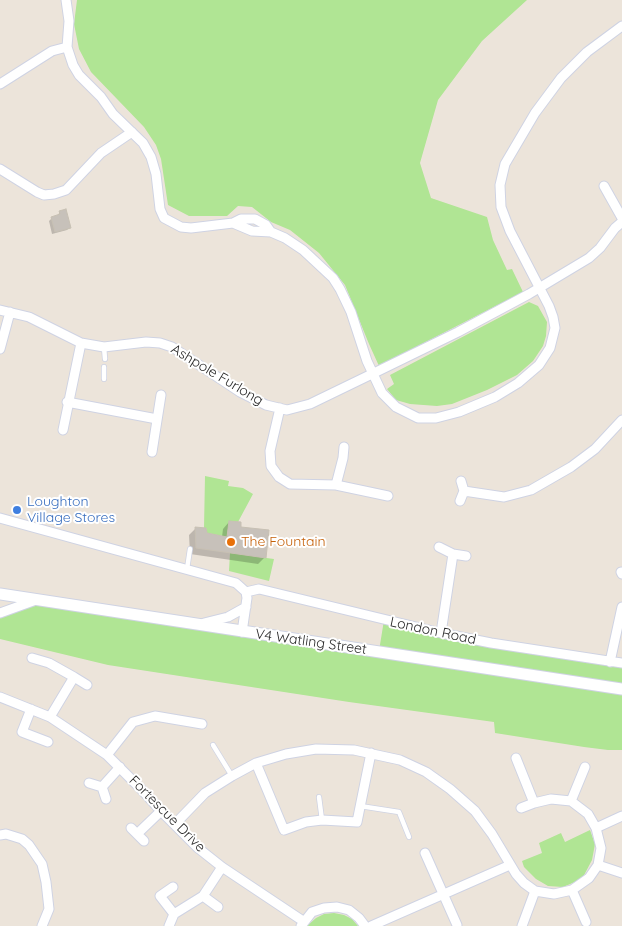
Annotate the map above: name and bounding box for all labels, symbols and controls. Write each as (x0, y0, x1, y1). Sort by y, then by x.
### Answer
street label: Ashpole Furlong (168, 341, 266, 409)
place label: Loughton Village Stores (27, 494, 115, 526)
marker: Loughton Village Stores (11, 504, 23, 516)
place label: The Fountain (241, 534, 326, 550)
marker: The Fountain (225, 536, 237, 548)
street label: London Road (388, 614, 478, 648)
street label: V4 Watling Street (254, 626, 368, 658)
street label: Fortescue Drive (125, 772, 209, 856)

